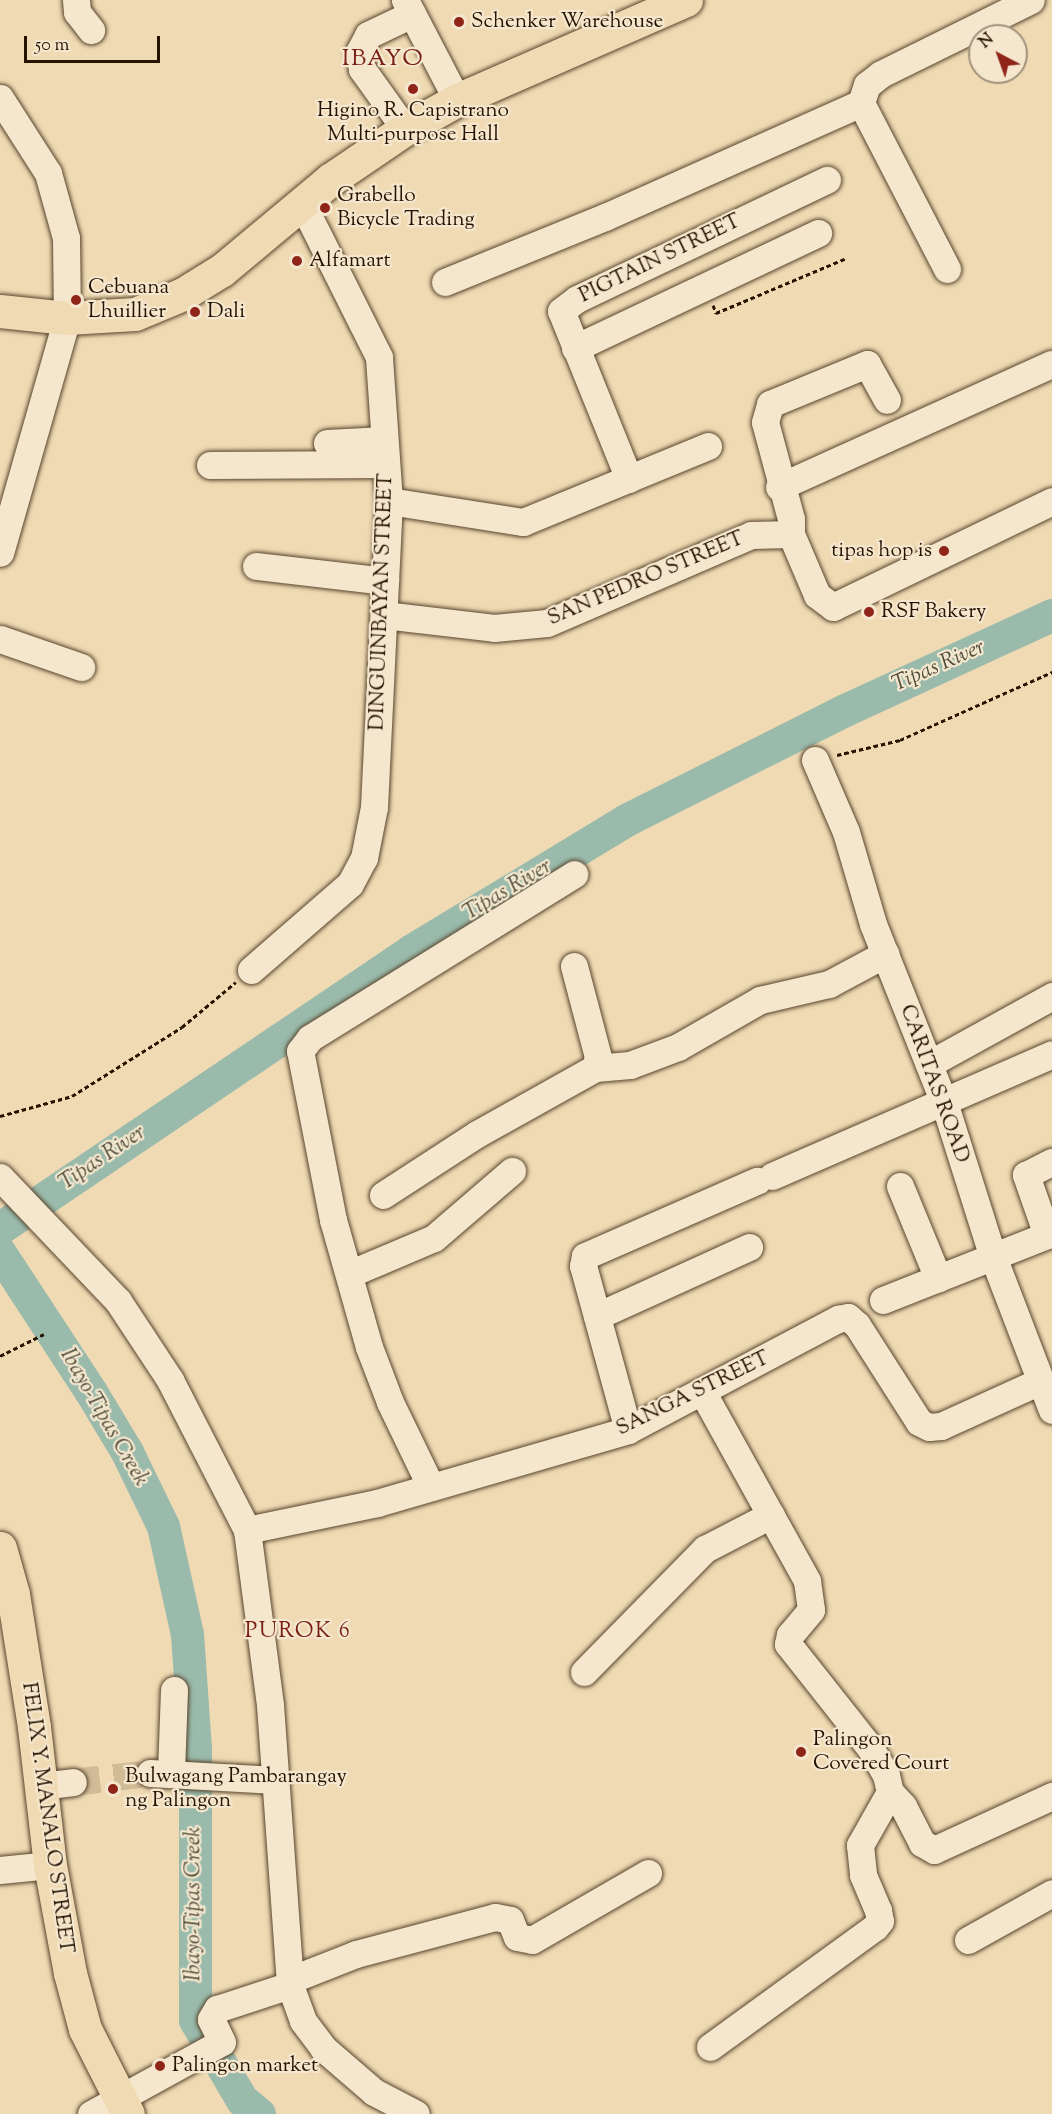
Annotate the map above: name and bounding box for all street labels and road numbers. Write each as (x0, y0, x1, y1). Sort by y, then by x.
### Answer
street label: PIGTAIN STREET (575, 209, 745, 309)
street label: DINGUINBAYAN STREET (365, 473, 399, 731)
street label: SAN PEDRO STREET (544, 526, 748, 632)
street label: CARITAS ROAD (894, 1001, 974, 1167)
street label: SANGA STREET (612, 1346, 774, 1442)
street label: FELIX Y. MANALO STREET (15, 1681, 79, 1955)

